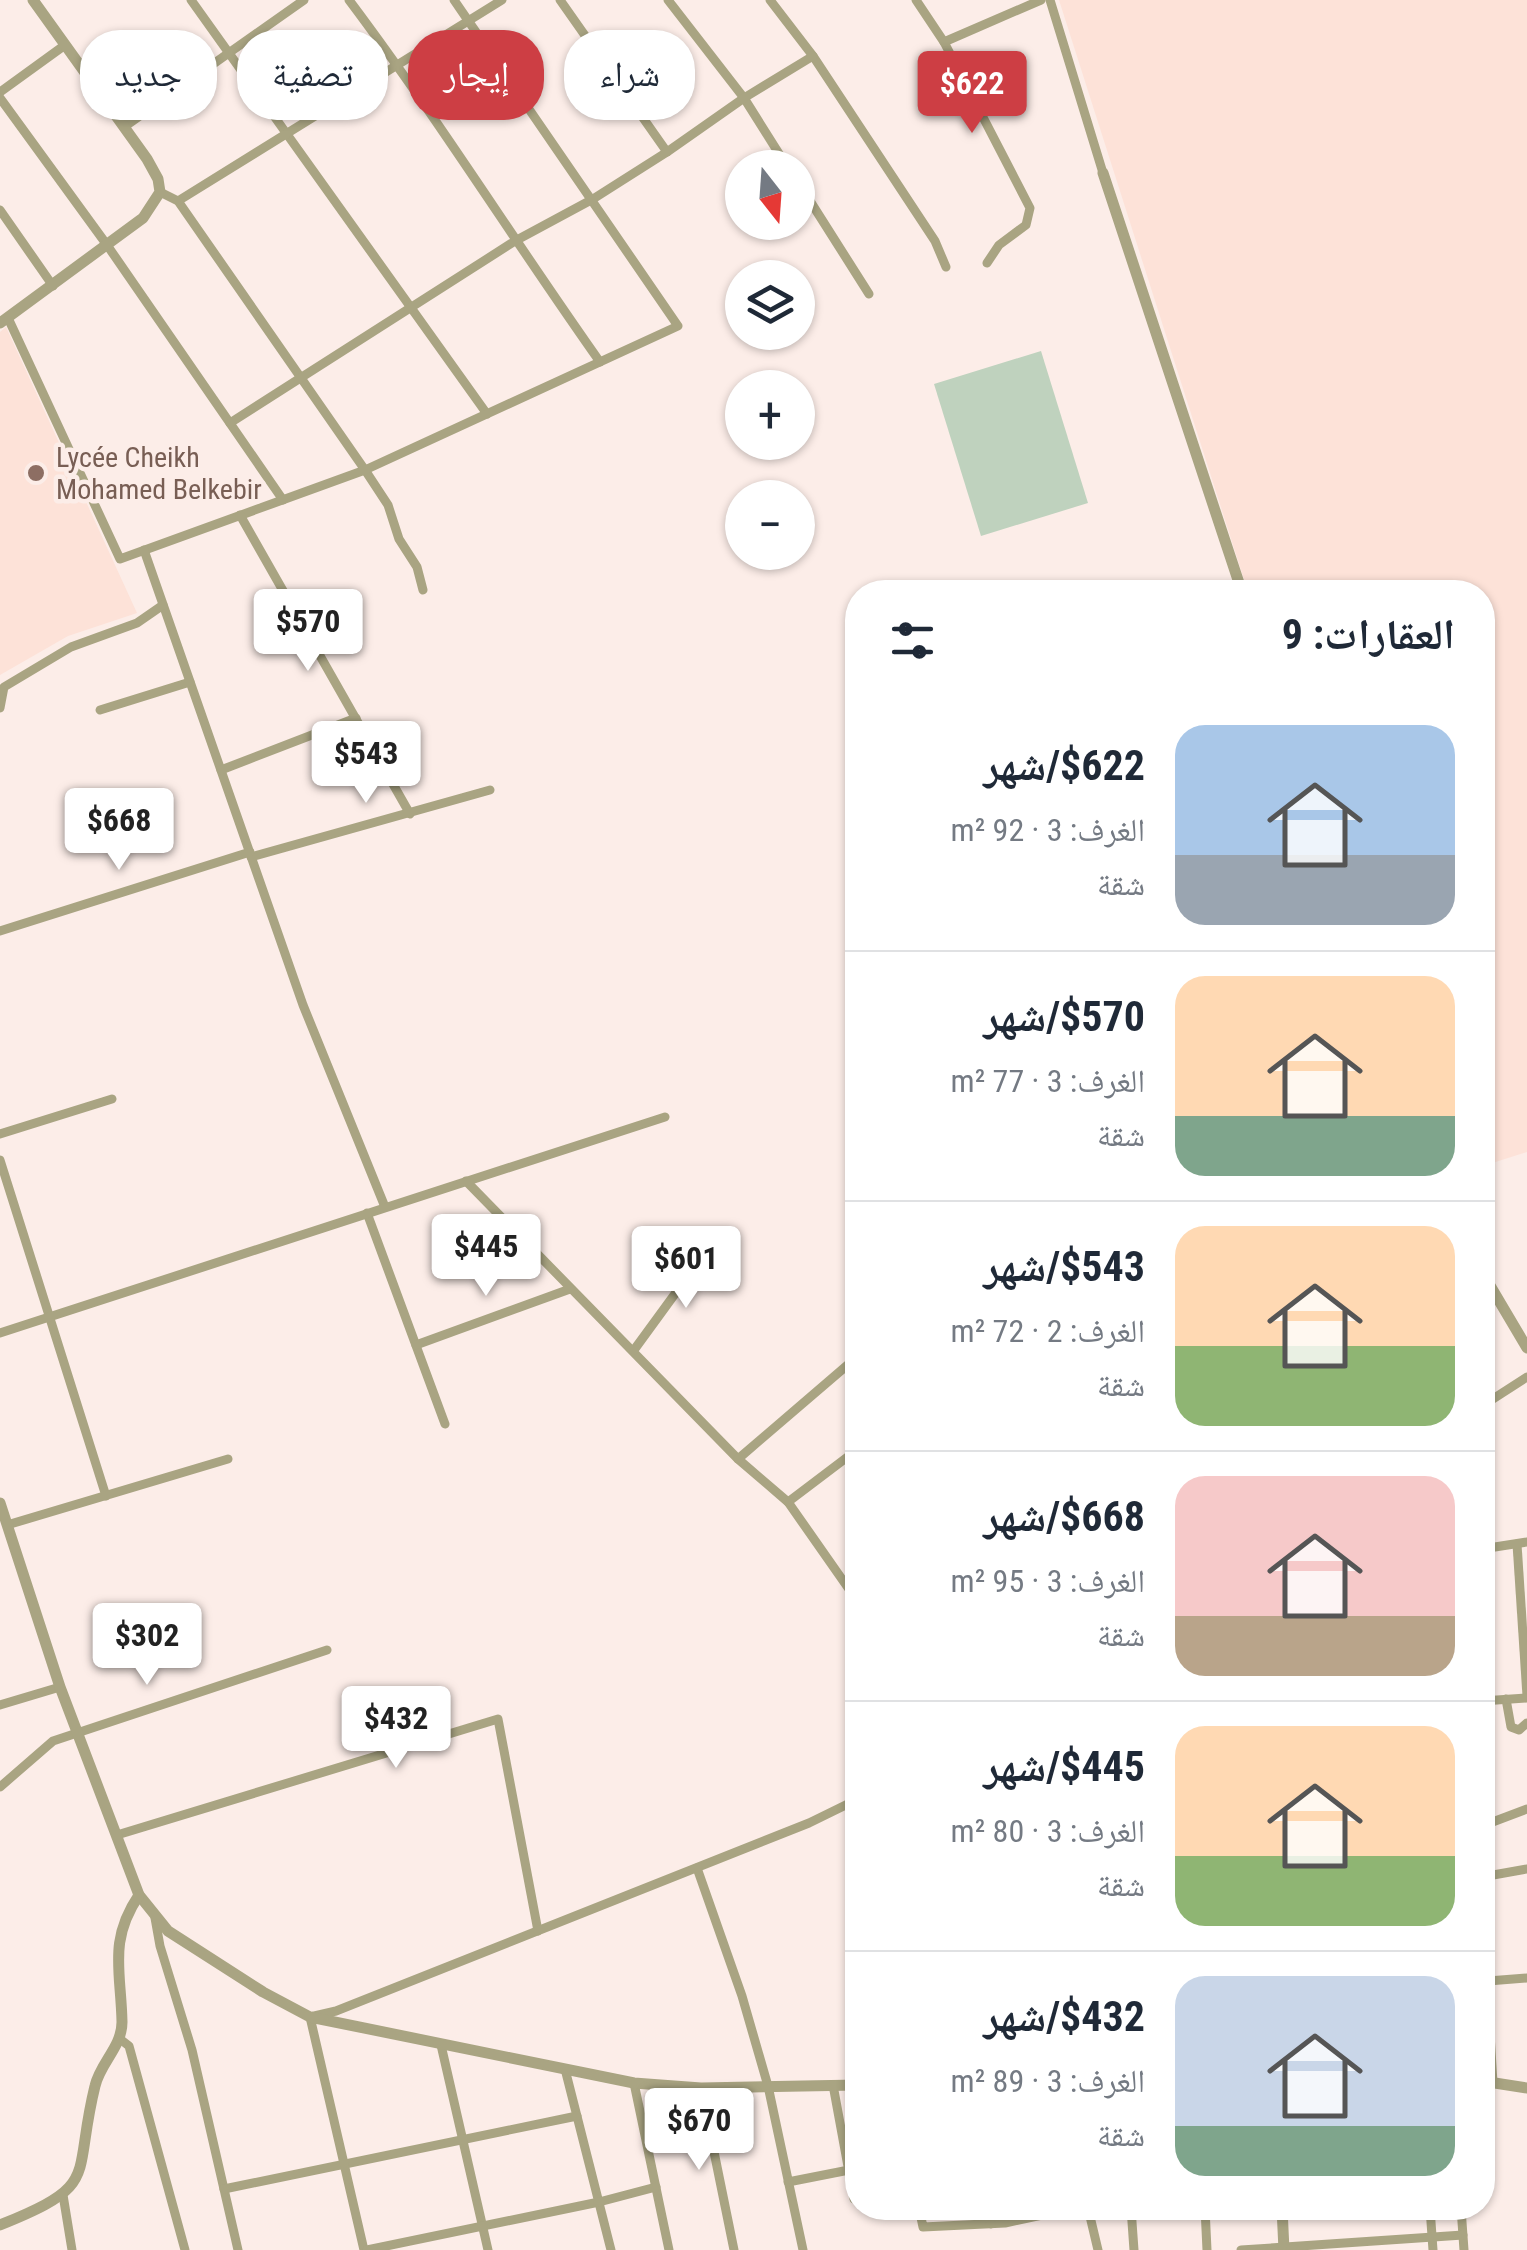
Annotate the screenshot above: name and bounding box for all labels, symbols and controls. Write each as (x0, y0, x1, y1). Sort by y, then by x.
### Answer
chip: جديد (80, 30, 217, 120)
chip: تصفية (237, 30, 388, 120)
chip: إيجار (408, 30, 544, 120)
chip: شراء (564, 30, 695, 120)
pin: $622 (913, 51, 1031, 136)
text: $622 (940, 64, 1004, 102)
north arrow (725, 150, 815, 240)
map controls (725, 150, 815, 570)
button: layers (725, 260, 815, 350)
button: + (725, 370, 815, 460)
place label: Lycée Cheikh Mohamed Belkebir (56, 441, 262, 506)
marker: Lycée Cheikh Mohamed Belkebir (25, 462, 47, 484)
button: − (725, 480, 815, 570)
pin: $570 (249, 589, 367, 674)
text: $570 (276, 602, 340, 640)
text: العقارات: 9 (1282, 610, 1455, 659)
icon: filters (885, 613, 940, 668)
pin: $543 (307, 721, 425, 806)
text: $543 (334, 734, 398, 772)
text: $622/شهر (983, 741, 1145, 790)
icon: home (1255, 765, 1375, 885)
pin: $668 (60, 788, 178, 873)
text: $668 (87, 801, 151, 839)
text: الغرف: 3 · 92 m² (951, 811, 1145, 849)
text: شقة (1097, 865, 1145, 903)
text: $570/شهر (983, 992, 1145, 1041)
icon: home (1255, 1016, 1375, 1136)
text: الغرف: 3 · 77 m² (951, 1062, 1145, 1100)
text: شقة (1097, 1116, 1145, 1154)
pin: $445 (427, 1214, 545, 1299)
pin: $601 (627, 1226, 745, 1311)
text: $445 (454, 1227, 518, 1265)
text: $601 (654, 1239, 718, 1277)
text: $543/شهر (983, 1242, 1145, 1291)
icon: home (1255, 1266, 1375, 1386)
text: الغرف: 2 · 72 m² (951, 1312, 1145, 1350)
text: شقة (1097, 1366, 1145, 1404)
text: $668/شهر (983, 1492, 1145, 1541)
icon: home (1255, 1516, 1375, 1636)
text: الغرف: 3 · 95 m² (951, 1562, 1145, 1600)
pin: $302 (88, 1603, 206, 1688)
text: $302 (115, 1616, 179, 1654)
text: شقة (1097, 1616, 1145, 1654)
pin: $432 (337, 1686, 455, 1771)
text: $432 (364, 1699, 428, 1737)
text: $445/شهر (983, 1742, 1145, 1791)
icon: home (1255, 1766, 1375, 1886)
text: الغرف: 3 · 80 m² (951, 1812, 1145, 1850)
text: شقة (1097, 1866, 1145, 1904)
text: $432/شهر (983, 1992, 1145, 2041)
icon: home (1255, 2016, 1375, 2136)
text: الغرف: 3 · 89 m² (951, 2062, 1145, 2100)
pin: $670 (640, 2088, 758, 2173)
text: $670 (667, 2101, 731, 2139)
text: شقة (1097, 2116, 1145, 2154)

